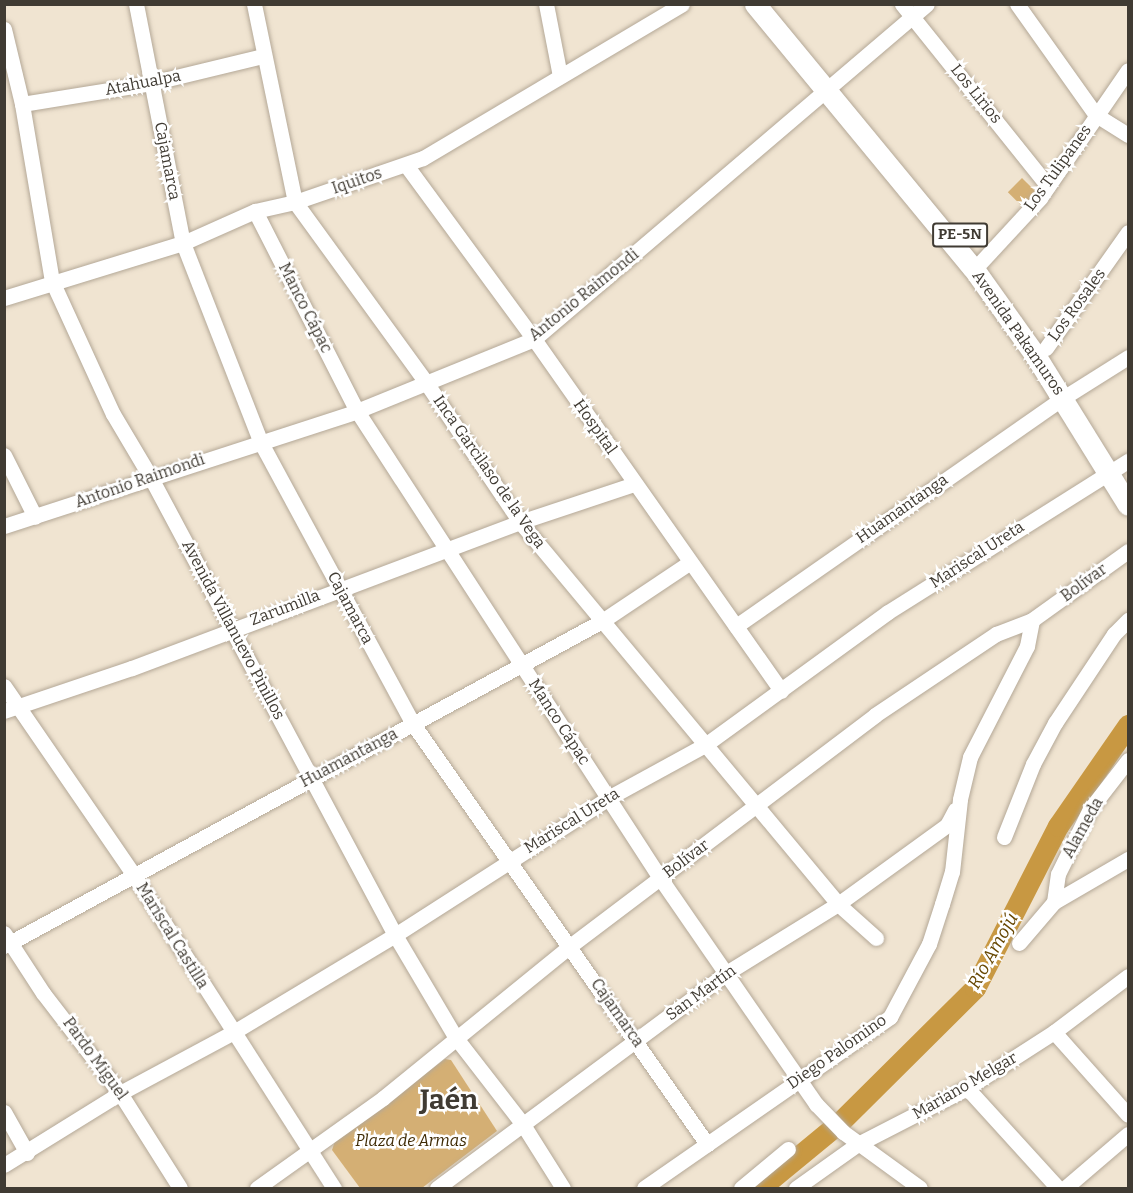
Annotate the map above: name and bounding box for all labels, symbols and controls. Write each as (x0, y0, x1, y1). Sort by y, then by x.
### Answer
street label: Los Lirios (946, 61, 1006, 127)
street label: Atahualpa (104, 66, 182, 100)
street label: Cajamarca (150, 120, 184, 202)
street label: Los Tulipanes (1020, 121, 1096, 215)
street label: Iquitos (329, 164, 385, 198)
road number: PE-5N (932, 223, 988, 247)
street label: Antonio Raimondi (525, 245, 643, 345)
street label: Manco Cápac (274, 260, 336, 356)
street label: Los Rosales (1044, 265, 1110, 345)
street label: Avenida Pakamuros (968, 267, 1068, 399)
street label: Inca Garcilaso de la Vega (429, 392, 549, 552)
street label: Hospital (569, 396, 621, 458)
street label: Antonio Raimondi (73, 450, 207, 512)
street label: Huamantanga (852, 470, 952, 548)
street label: Mariscal Ureta (926, 517, 1028, 593)
street label: Avenida Villanuevo Pinillos (177, 537, 289, 723)
street label: Bolívar (1057, 560, 1111, 606)
street label: Cajamarca (323, 569, 377, 647)
street label: Zarumilla (247, 586, 323, 630)
street label: Manco Cápac (524, 675, 594, 769)
street label: Huamantanga (297, 724, 401, 792)
street label: Mariscal Ureta (521, 784, 623, 858)
street label: Alameda (1059, 794, 1107, 862)
street label: Bolívar (659, 836, 713, 882)
street label: Mariscal Castilla (132, 880, 212, 992)
water label: Río Amojú (963, 909, 1023, 993)
street label: San Martín (662, 961, 740, 1025)
street label: Cajamarca (586, 975, 648, 1051)
street label: Diego Palomino (784, 1011, 890, 1093)
street label: Pardo Miguel (59, 1014, 131, 1104)
street label: Mariano Melgar (909, 1048, 1021, 1124)
district label: Jaén (420, 1083, 478, 1117)
park label: Plaza de Armas (355, 1131, 467, 1151)

